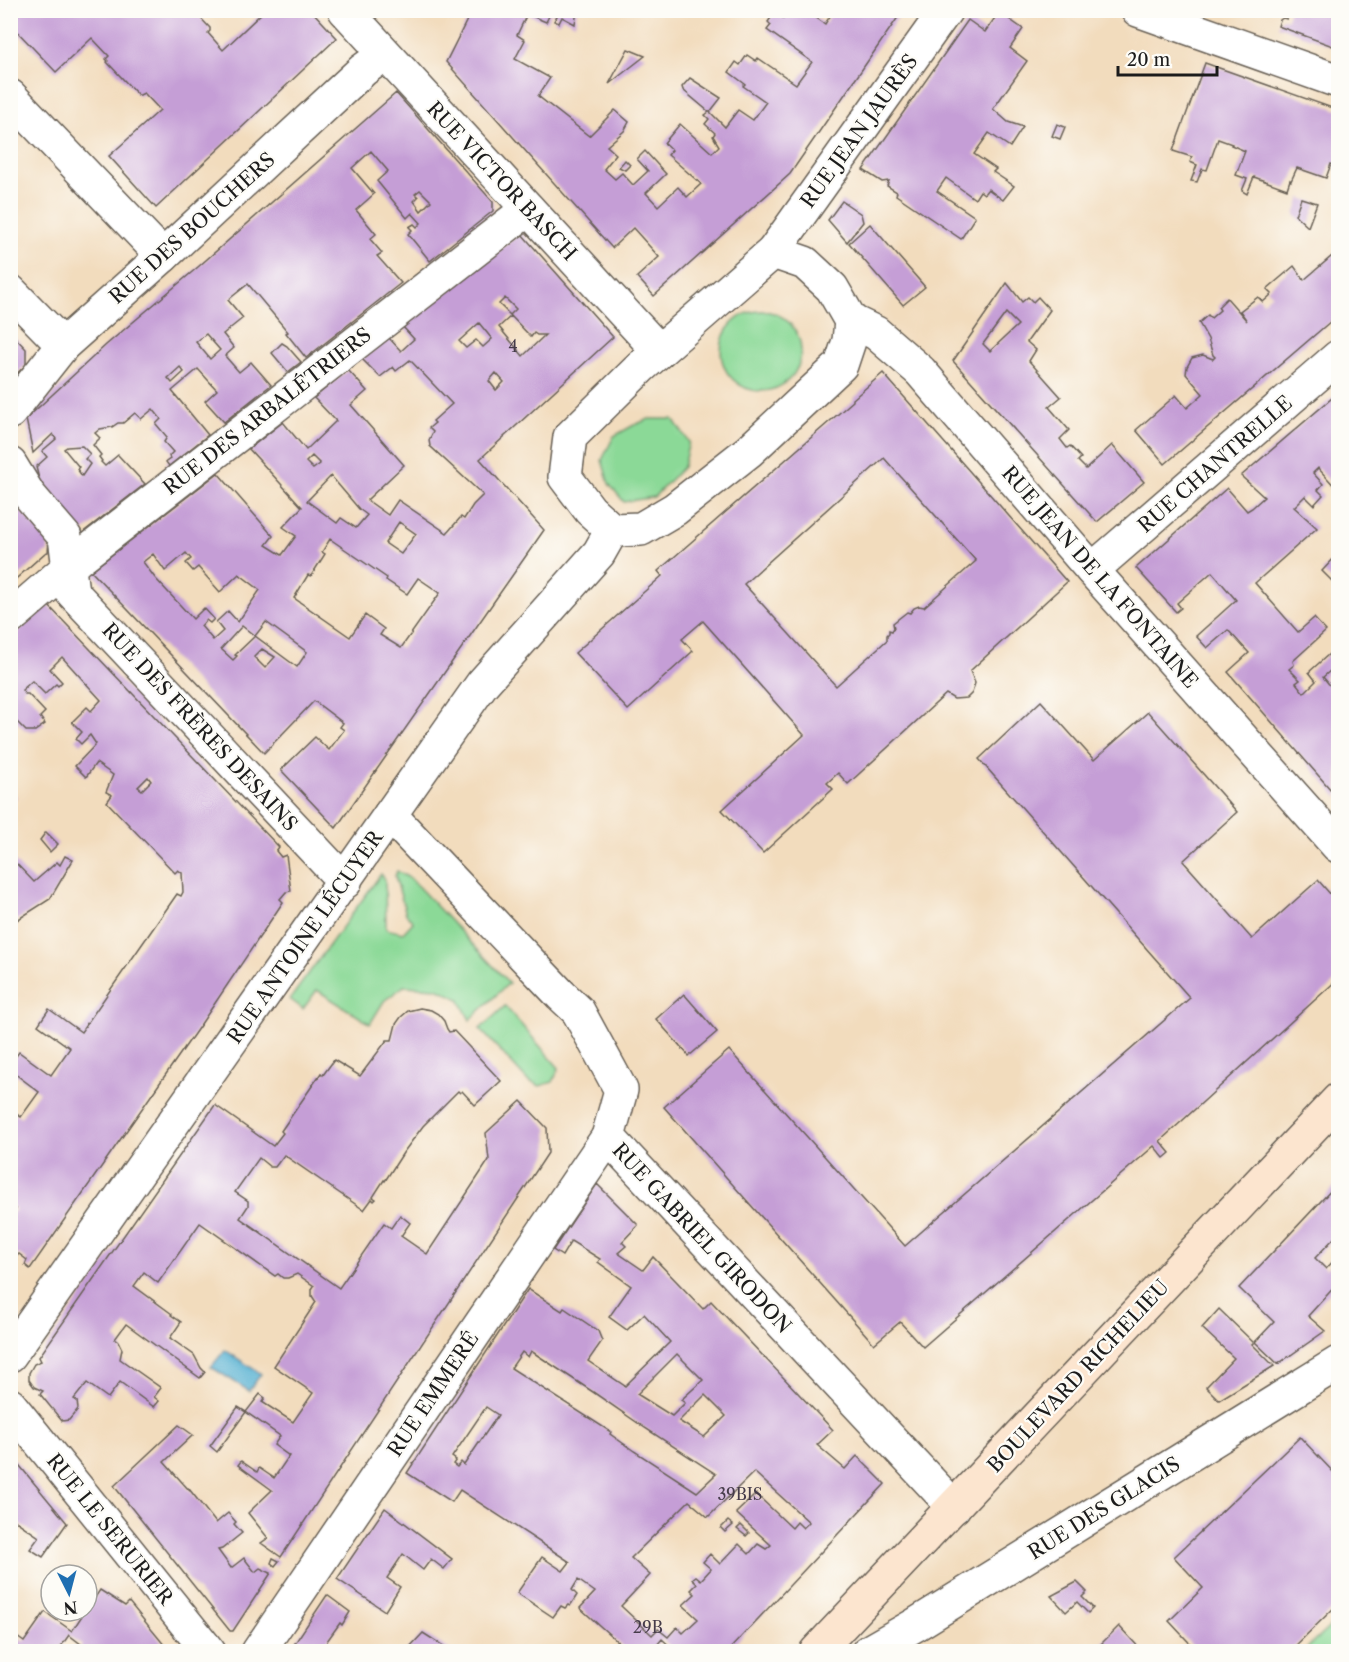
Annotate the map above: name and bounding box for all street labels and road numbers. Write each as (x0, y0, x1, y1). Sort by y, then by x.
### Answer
street label: RUE JEAN JAURÈS (795, 49, 923, 212)
street label: RUE VICTOR BASCH (422, 96, 582, 266)
street label: RUE DES BOUCHERS (104, 147, 280, 309)
street label: RUE DES ARBALÉTRIERS (158, 322, 376, 500)
street label: RUE CHANTRELLE (1133, 391, 1297, 537)
street label: RUE JEAN DE LA FONTAINE (997, 461, 1203, 693)
street label: RUE DES FRÈRES DESAINS (97, 617, 303, 836)
street label: RUE ANTOINE LÉCUYER (221, 824, 389, 1048)
street label: RUE GABRIEL GIRODON (608, 1138, 796, 1338)
street label: BOULEVARD RICHELIEU (982, 1275, 1174, 1477)
street label: RUE EMMERÉ (382, 1326, 484, 1461)
street label: RUE LE SERURIER (42, 1449, 179, 1610)
street label: RUE DES GLACIS (1024, 1452, 1184, 1564)

